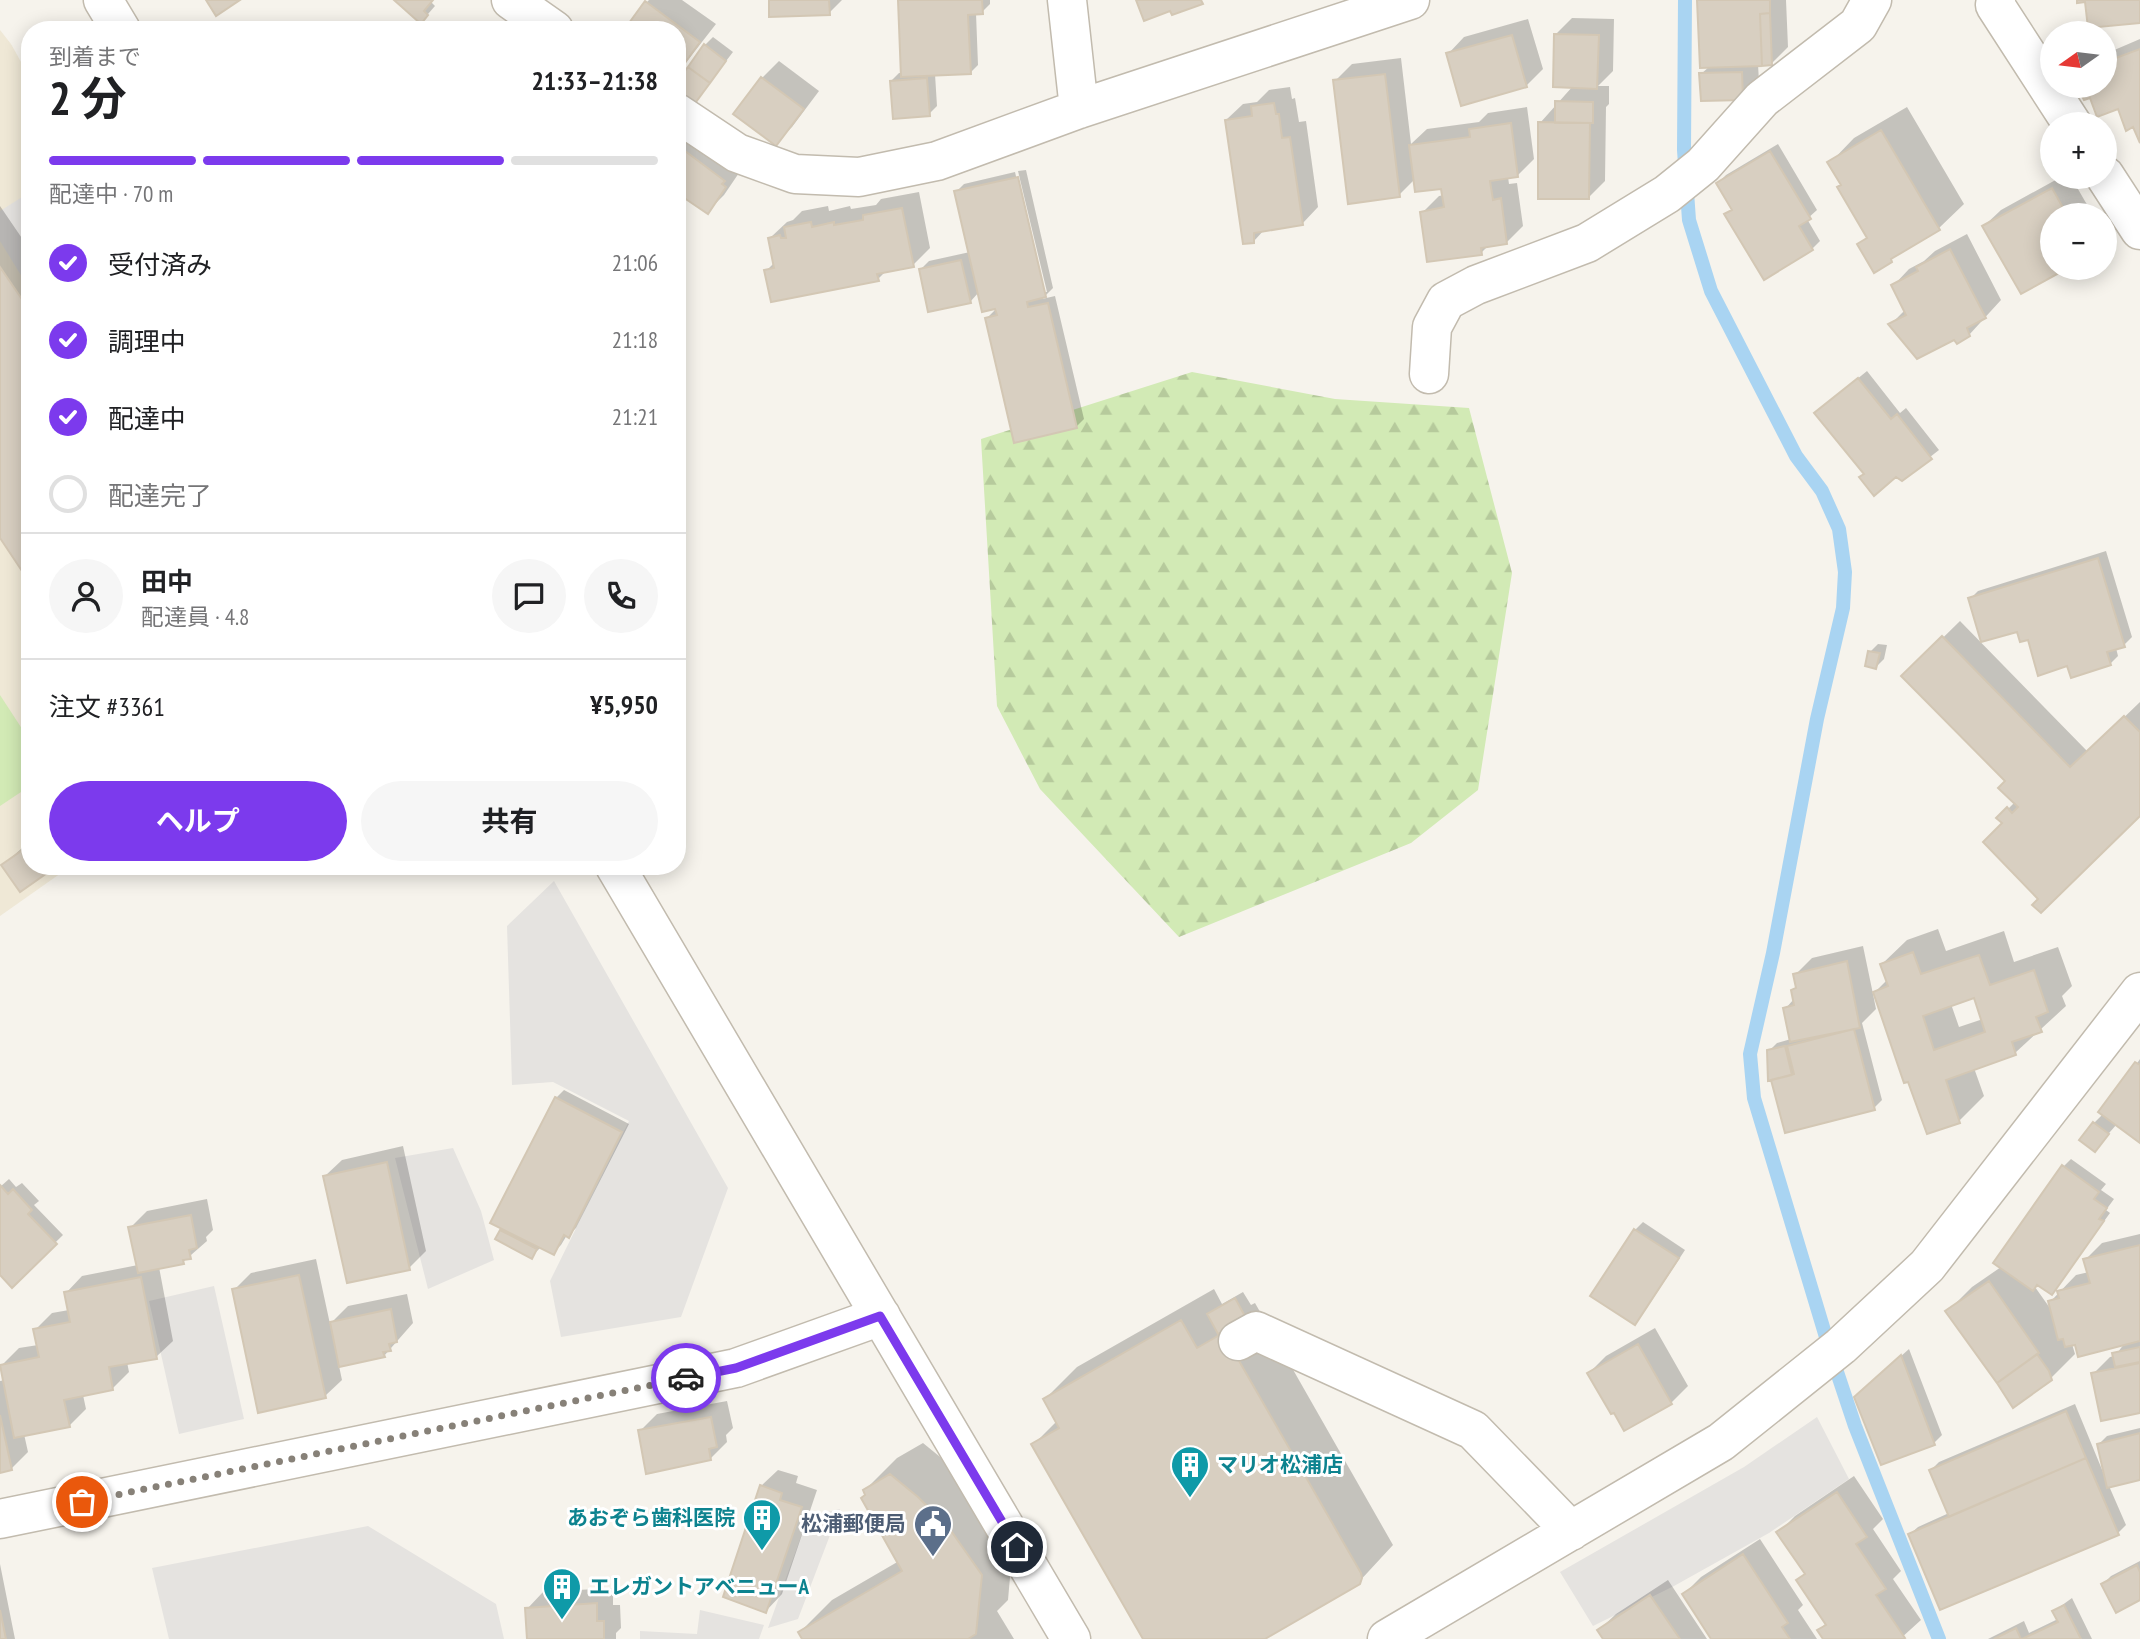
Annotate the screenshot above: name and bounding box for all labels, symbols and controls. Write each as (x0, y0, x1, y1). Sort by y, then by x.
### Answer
north arrow (2040, 21, 2118, 98)
map controls (2040, 21, 2117, 280)
text: 到着まで (49, 42, 141, 71)
text: 21:33–21:38 (531, 64, 658, 97)
text: 2 分 (49, 68, 126, 128)
button: + (2040, 112, 2117, 189)
text: 配達中 · 70 m (49, 179, 173, 208)
button: − (2040, 203, 2117, 280)
icon: check (49, 244, 87, 282)
text: 受付済み (108, 248, 212, 281)
text: 21:06 (612, 248, 658, 277)
icon: check (49, 321, 87, 359)
text: 調理中 (108, 325, 186, 358)
text: 21:18 (612, 325, 658, 354)
icon: check (49, 398, 87, 436)
text: 配達中 (108, 402, 186, 435)
text: 21:21 (612, 402, 658, 431)
text: 配達完了 (108, 479, 212, 512)
button: person (49, 559, 123, 633)
button: chat (492, 559, 566, 633)
button: phone (584, 559, 658, 633)
text: 田中 (141, 565, 193, 598)
text: 配達員 · 4.8 (141, 602, 249, 631)
text: ¥5,950 (590, 688, 658, 721)
text: 注文 #3361 (49, 690, 165, 723)
button: ヘルプ (49, 781, 347, 861)
button: 共有 (361, 781, 658, 861)
courier (651, 1343, 721, 1413)
icon: car (667, 1359, 705, 1397)
building icon: マリオ松浦店 (1169, 1444, 1211, 1499)
place label: マリオ松浦店 (1217, 1451, 1343, 1478)
pin (52, 1472, 112, 1532)
icon: bag (63, 1483, 101, 1521)
building icon: あおぞら歯科医院 (741, 1497, 783, 1552)
public building icon: 松浦郵便局 (912, 1503, 954, 1558)
place label: あおぞら歯科医院 (567, 1504, 735, 1531)
place label: 松浦郵便局 (801, 1510, 906, 1537)
pin (987, 1517, 1047, 1577)
icon: home (998, 1528, 1036, 1566)
building icon: エレガントアベニューA (541, 1566, 583, 1621)
place label: エレガントアベニューA (589, 1573, 810, 1600)

